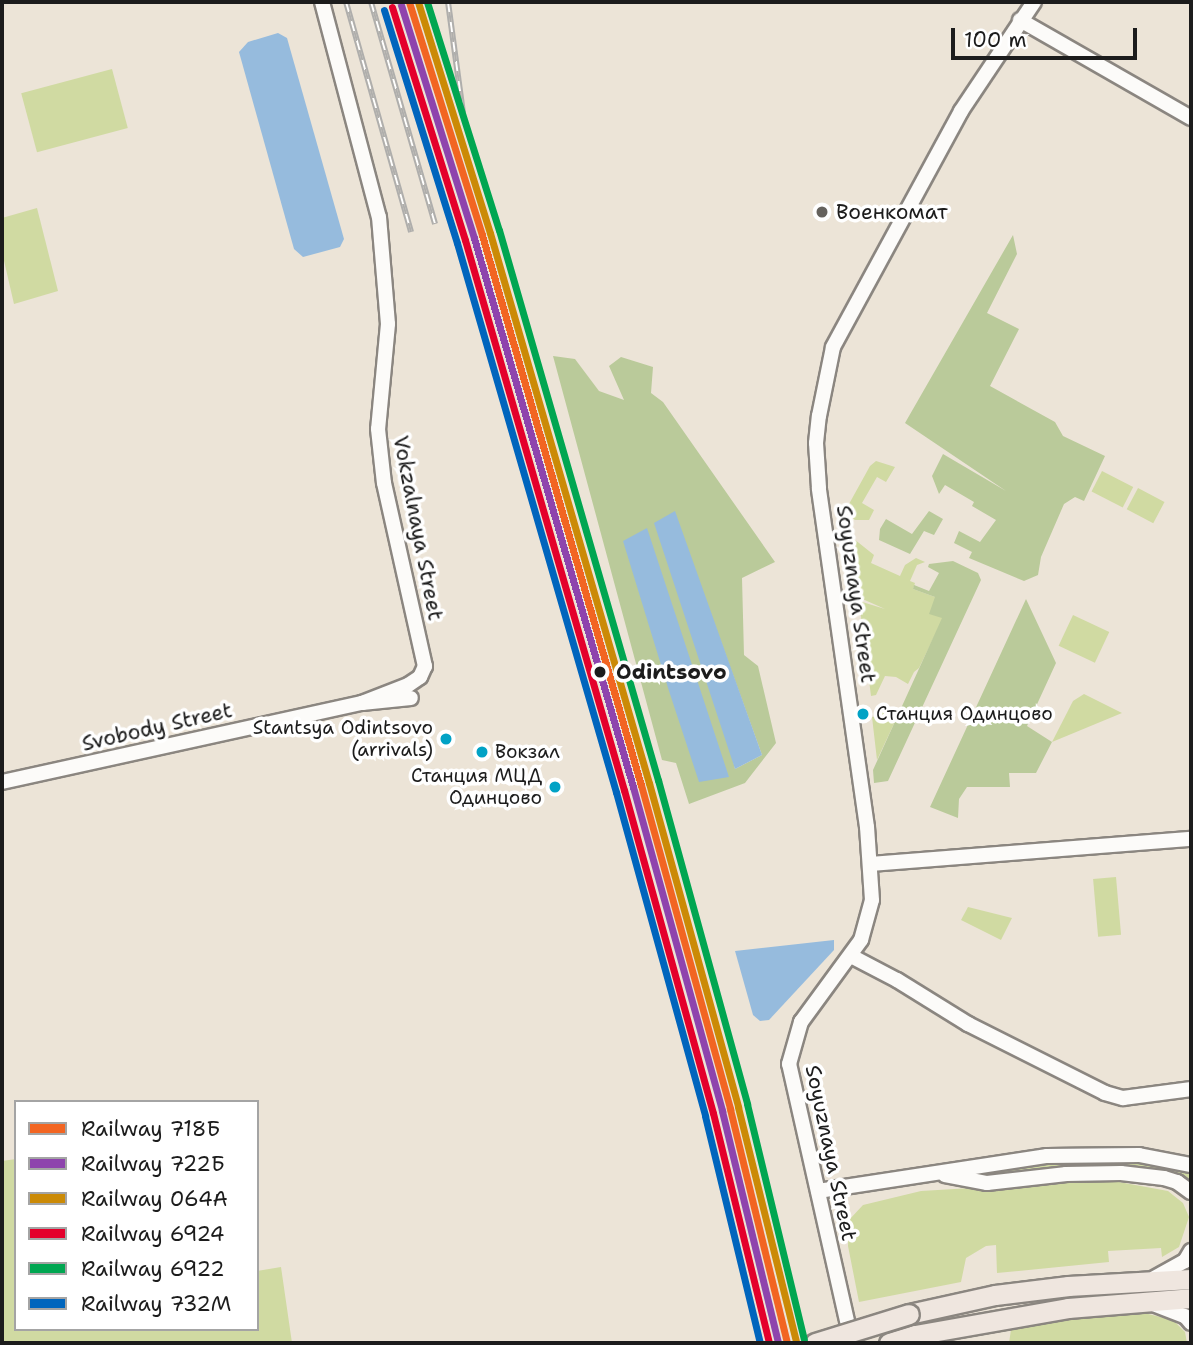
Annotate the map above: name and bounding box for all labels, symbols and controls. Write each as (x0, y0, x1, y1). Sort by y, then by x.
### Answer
scale bar (955, 14, 1140, 58)
text: 100 m (964, 26, 1027, 54)
place label: Военкомат (836, 199, 948, 225)
marker: Военкомат (814, 204, 830, 220)
street label: Vokzalnaya Street (388, 434, 448, 622)
street label: Soyuznaya Street (831, 504, 881, 684)
place label: Odintsovo (616, 659, 727, 685)
marker: Odintsovo (590, 662, 610, 682)
street label: Svobody Street (79, 697, 235, 757)
place label: Станция Одинцово (876, 703, 1053, 725)
marker: Станция Одинцово (856, 707, 870, 721)
place label: Stantsya Odintsovo (arrivals) (253, 717, 433, 761)
marker: Stantsya Odintsovo (arrivals) (439, 732, 453, 746)
place label: Вокзал (495, 741, 560, 763)
marker: Вокзал (475, 745, 489, 759)
place label: Станция МЦД Одинцово (411, 765, 542, 809)
marker: Станция МЦД Одинцово (548, 780, 562, 794)
street label: Soyuznaya Street (800, 1063, 862, 1243)
legend (14, 1100, 259, 1331)
text: Railway 718Б (81, 1115, 220, 1143)
text: Railway 722Б (81, 1150, 225, 1178)
text: Railway 064А (81, 1185, 228, 1213)
text: Railway 6924 (81, 1220, 224, 1248)
text: Railway 6922 (81, 1255, 225, 1283)
text: Railway 732М (81, 1290, 232, 1318)

